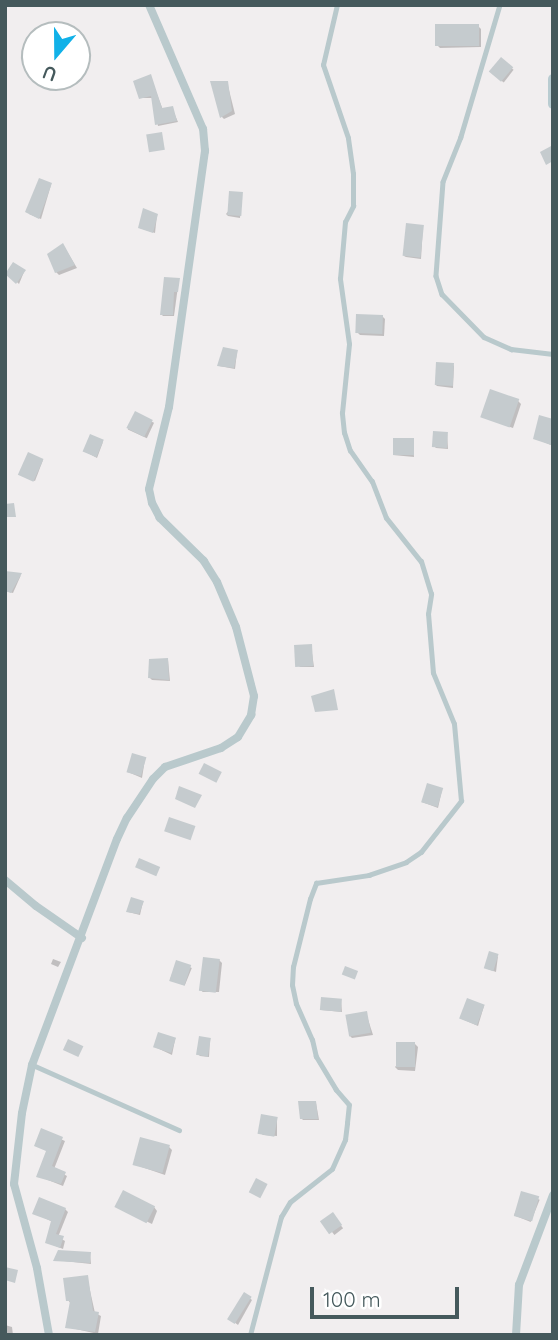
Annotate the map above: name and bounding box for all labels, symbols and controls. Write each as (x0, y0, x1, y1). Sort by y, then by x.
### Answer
north arrow (21, 21, 91, 91)
text: U (39, 60, 60, 87)
scale bar (313, 1274, 462, 1318)
text: 100 m (323, 1286, 381, 1312)

